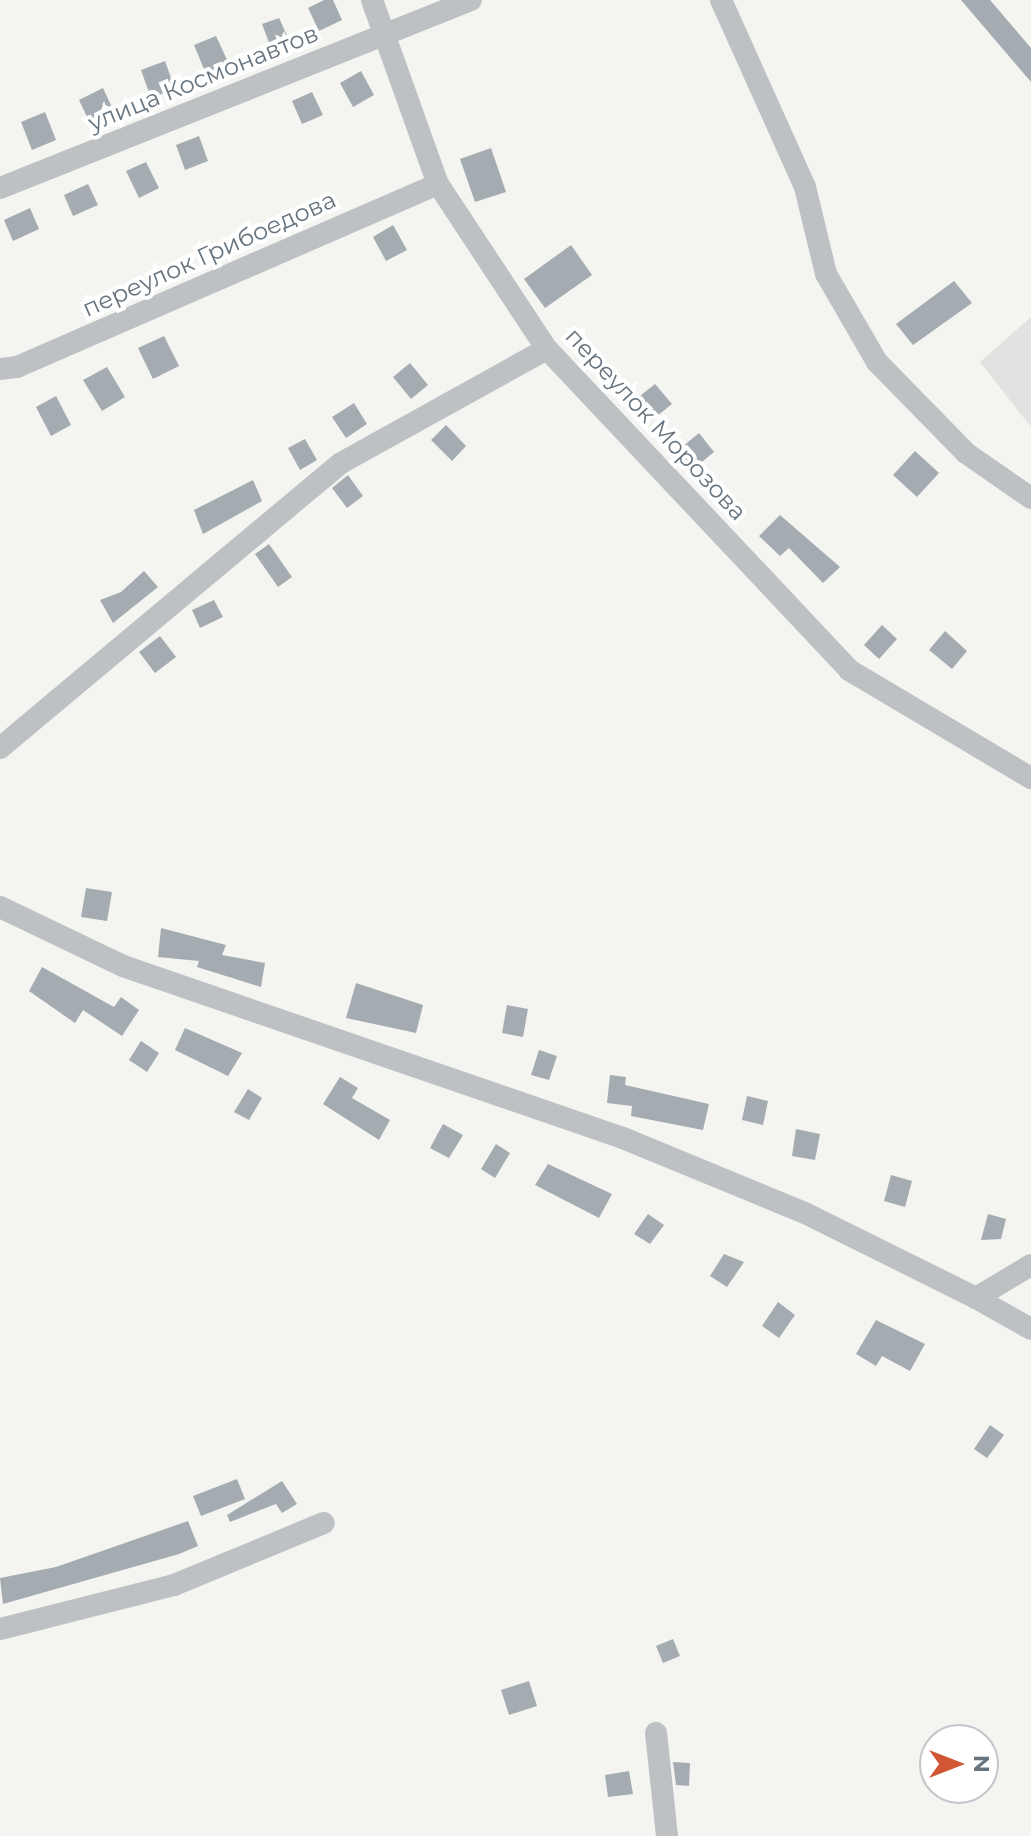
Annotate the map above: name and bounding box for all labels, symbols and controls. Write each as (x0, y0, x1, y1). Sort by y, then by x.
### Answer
street label: улица Космонавтов (84, 19, 322, 137)
street label: переулок Грибоедова (78, 185, 340, 323)
street label: переулок Морозова (559, 322, 753, 526)
north arrow (919, 1724, 999, 1804)
text: N (968, 1755, 995, 1773)

